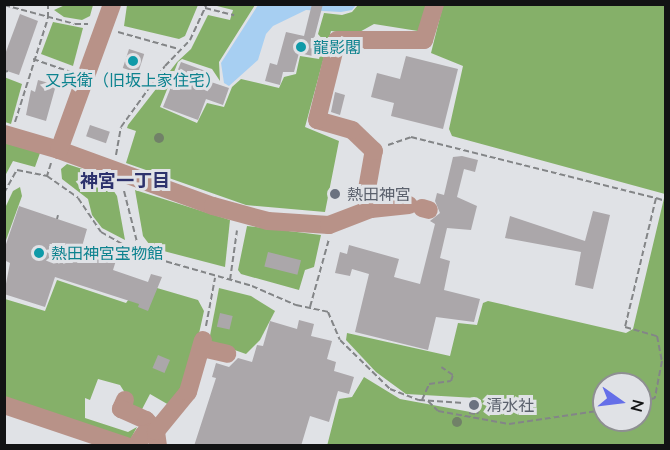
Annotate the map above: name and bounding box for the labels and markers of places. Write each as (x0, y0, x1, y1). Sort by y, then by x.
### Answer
place label: 龍影閣 (313, 37, 361, 57)
marker: 龍影閣 (294, 40, 308, 54)
marker: 又兵衛（旧坂上家住宅） (126, 54, 140, 68)
place label: 又兵衛（旧坂上家住宅） (45, 70, 221, 90)
place label: 熱田神宮 (347, 184, 411, 204)
marker: 熱田神宮 (328, 187, 342, 201)
place label: 熱田神宮宝物館 (51, 243, 163, 263)
marker: 熱田神宮宝物館 (32, 246, 46, 260)
place label: 清水社 (486, 395, 534, 415)
marker: 清水社 (467, 398, 481, 412)

